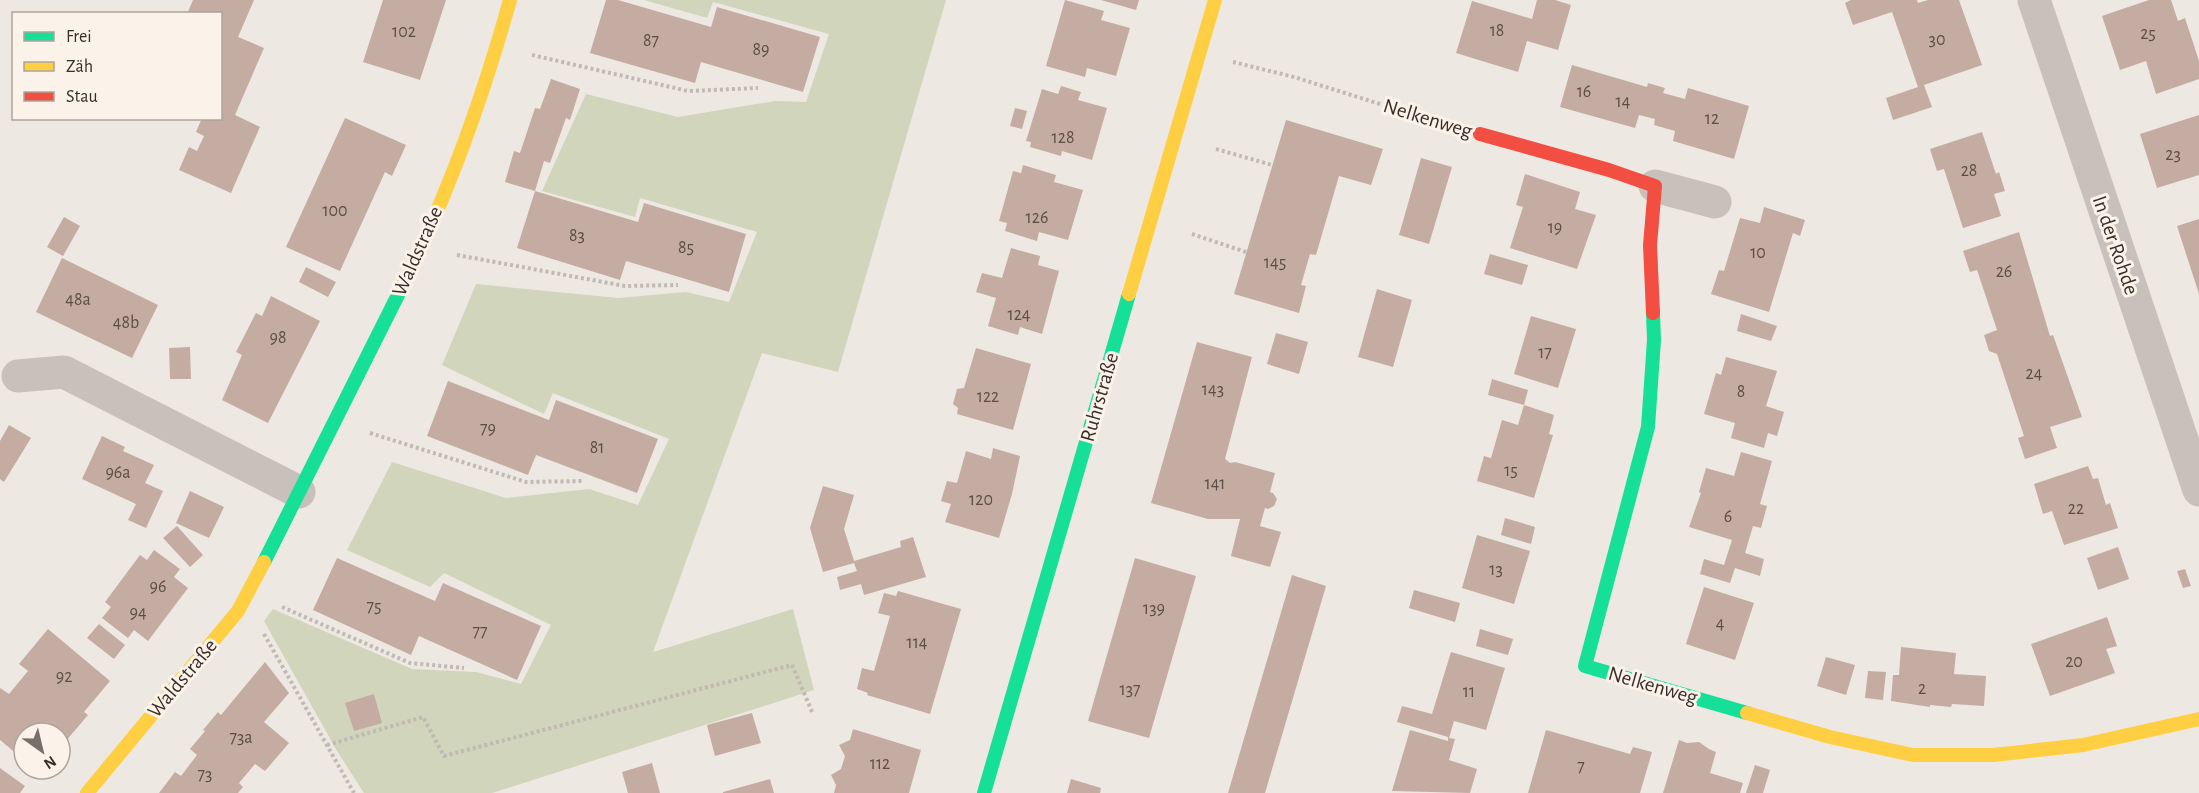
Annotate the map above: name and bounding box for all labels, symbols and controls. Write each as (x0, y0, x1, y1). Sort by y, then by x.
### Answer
legend (12, 12, 222, 120)
house number: 18 (1490, 22, 1504, 40)
house number: 102 (392, 23, 416, 41)
house number: 25 (2140, 25, 2156, 43)
text: Frei (66, 28, 92, 46)
house number: 30 (1929, 31, 1945, 49)
house number: 87 (643, 32, 659, 50)
house number: 89 (753, 41, 770, 59)
text: Zäh (66, 58, 93, 76)
house number: 16 (1577, 83, 1591, 101)
text: Stau (66, 88, 98, 106)
house number: 14 (1616, 93, 1631, 111)
street label: Nelkenweg (1381, 95, 1476, 142)
house number: 12 (1705, 110, 1719, 128)
house number: 128 (1052, 129, 1074, 147)
house number: 23 (2165, 146, 2181, 164)
house number: 28 (1961, 162, 1977, 180)
street label: In der Rohde (2089, 193, 2142, 297)
house number: 100 (322, 202, 348, 220)
street label: Waldstraße (388, 203, 446, 299)
house number: 126 (1026, 209, 1048, 227)
house number: 19 (1548, 219, 1562, 237)
house number: 83 (569, 227, 585, 245)
house number: 85 (678, 239, 694, 257)
house number: 10 (1750, 244, 1766, 262)
house number: 145 (1264, 254, 1286, 272)
house number: 26 (1996, 263, 2012, 281)
house number: 48a (65, 291, 91, 309)
house number: 124 (1007, 306, 1031, 324)
house number: 48b (113, 314, 139, 332)
house number: 98 (270, 329, 287, 347)
house number: 17 (1538, 344, 1552, 362)
street label: Ruhrstraße (1077, 350, 1122, 444)
house number: 24 (2026, 365, 2043, 383)
house number: 143 (1202, 381, 1224, 399)
house number: 8 (1737, 383, 1745, 401)
house number: 122 (977, 388, 999, 406)
house number: 79 (480, 420, 496, 438)
house number: 81 (590, 439, 604, 457)
house number: 15 (1504, 462, 1518, 480)
house number: 96a (105, 464, 131, 482)
house number: 141 (1204, 475, 1226, 493)
house number: 120 (969, 491, 993, 509)
house number: 22 (2068, 500, 2084, 518)
house number: 6 (1724, 508, 1732, 526)
house number: 13 (1489, 561, 1503, 579)
house number: 96 (150, 578, 166, 596)
house number: 75 (366, 598, 382, 616)
house number: 139 (1143, 600, 1165, 618)
house number: 94 (129, 604, 147, 622)
house number: 4 (1716, 615, 1725, 633)
house number: 77 (472, 623, 488, 641)
house number: 114 (906, 634, 928, 652)
street label: Waldstraße (144, 635, 221, 722)
house number: 20 (2065, 653, 2083, 671)
street label: Nelkenweg (1606, 663, 1701, 708)
house number: 92 (56, 668, 72, 686)
house number: 2 (1918, 680, 1926, 698)
house number: 137 (1119, 681, 1141, 699)
house number: 11 (1463, 683, 1475, 701)
north arrow (12, 721, 72, 781)
house number: 73a (229, 729, 253, 747)
text: N (41, 753, 59, 772)
house number: 112 (870, 755, 890, 773)
house number: 7 (1577, 758, 1585, 776)
house number: 73 (198, 766, 212, 784)

